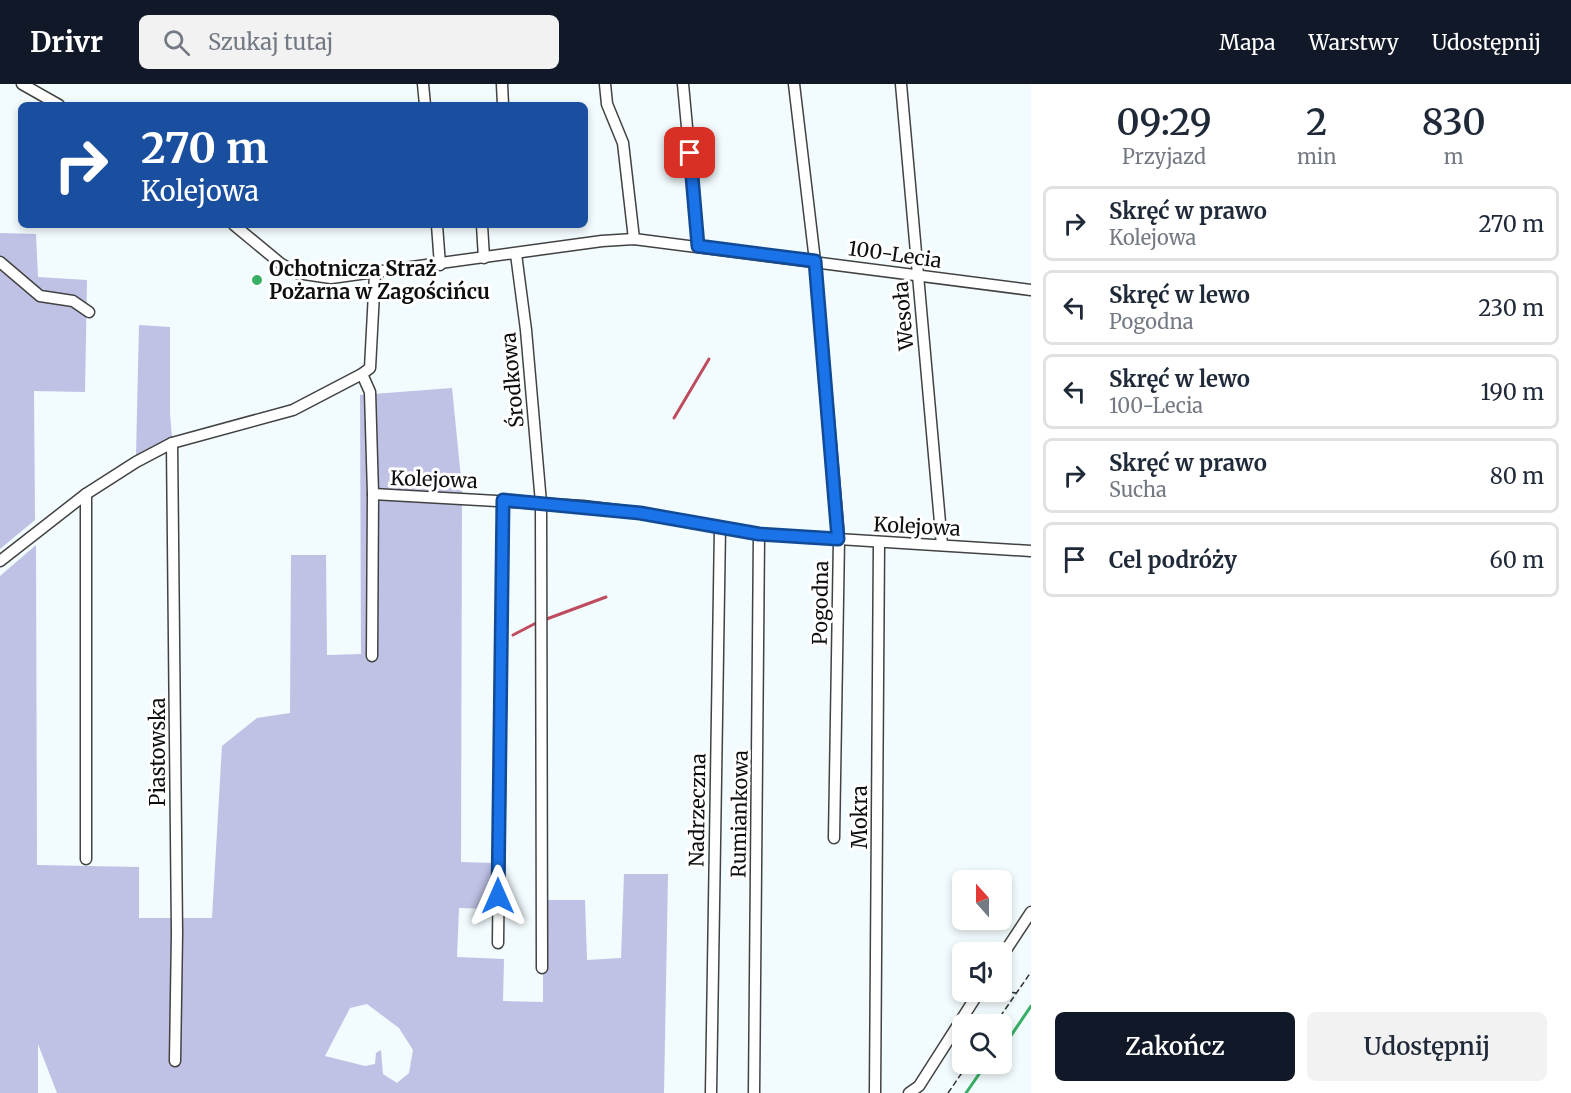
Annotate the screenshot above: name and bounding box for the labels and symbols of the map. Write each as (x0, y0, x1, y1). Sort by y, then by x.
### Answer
pin (664, 127, 715, 178)
street label: 100-Lecia (847, 235, 944, 273)
place label: Ochotnicza Straż Pożarna w Zagościńcu (269, 256, 490, 304)
marker: Ochotnicza Straż Pożarna w Zagościńcu (250, 273, 264, 287)
street label: Wesoła (888, 280, 919, 353)
street label: Środkowa (494, 331, 529, 429)
street label: Kolejowa (390, 465, 478, 493)
street label: Kolejowa (873, 511, 962, 541)
street label: Pogodna (807, 560, 833, 645)
street label: Piastowska (145, 697, 170, 806)
street label: Rumiankowa (725, 750, 753, 878)
street label: Nadrzeczna (684, 753, 710, 867)
street label: Mokra (847, 785, 872, 849)
position arrow (466, 864, 530, 928)
north arrow (952, 870, 1012, 930)

